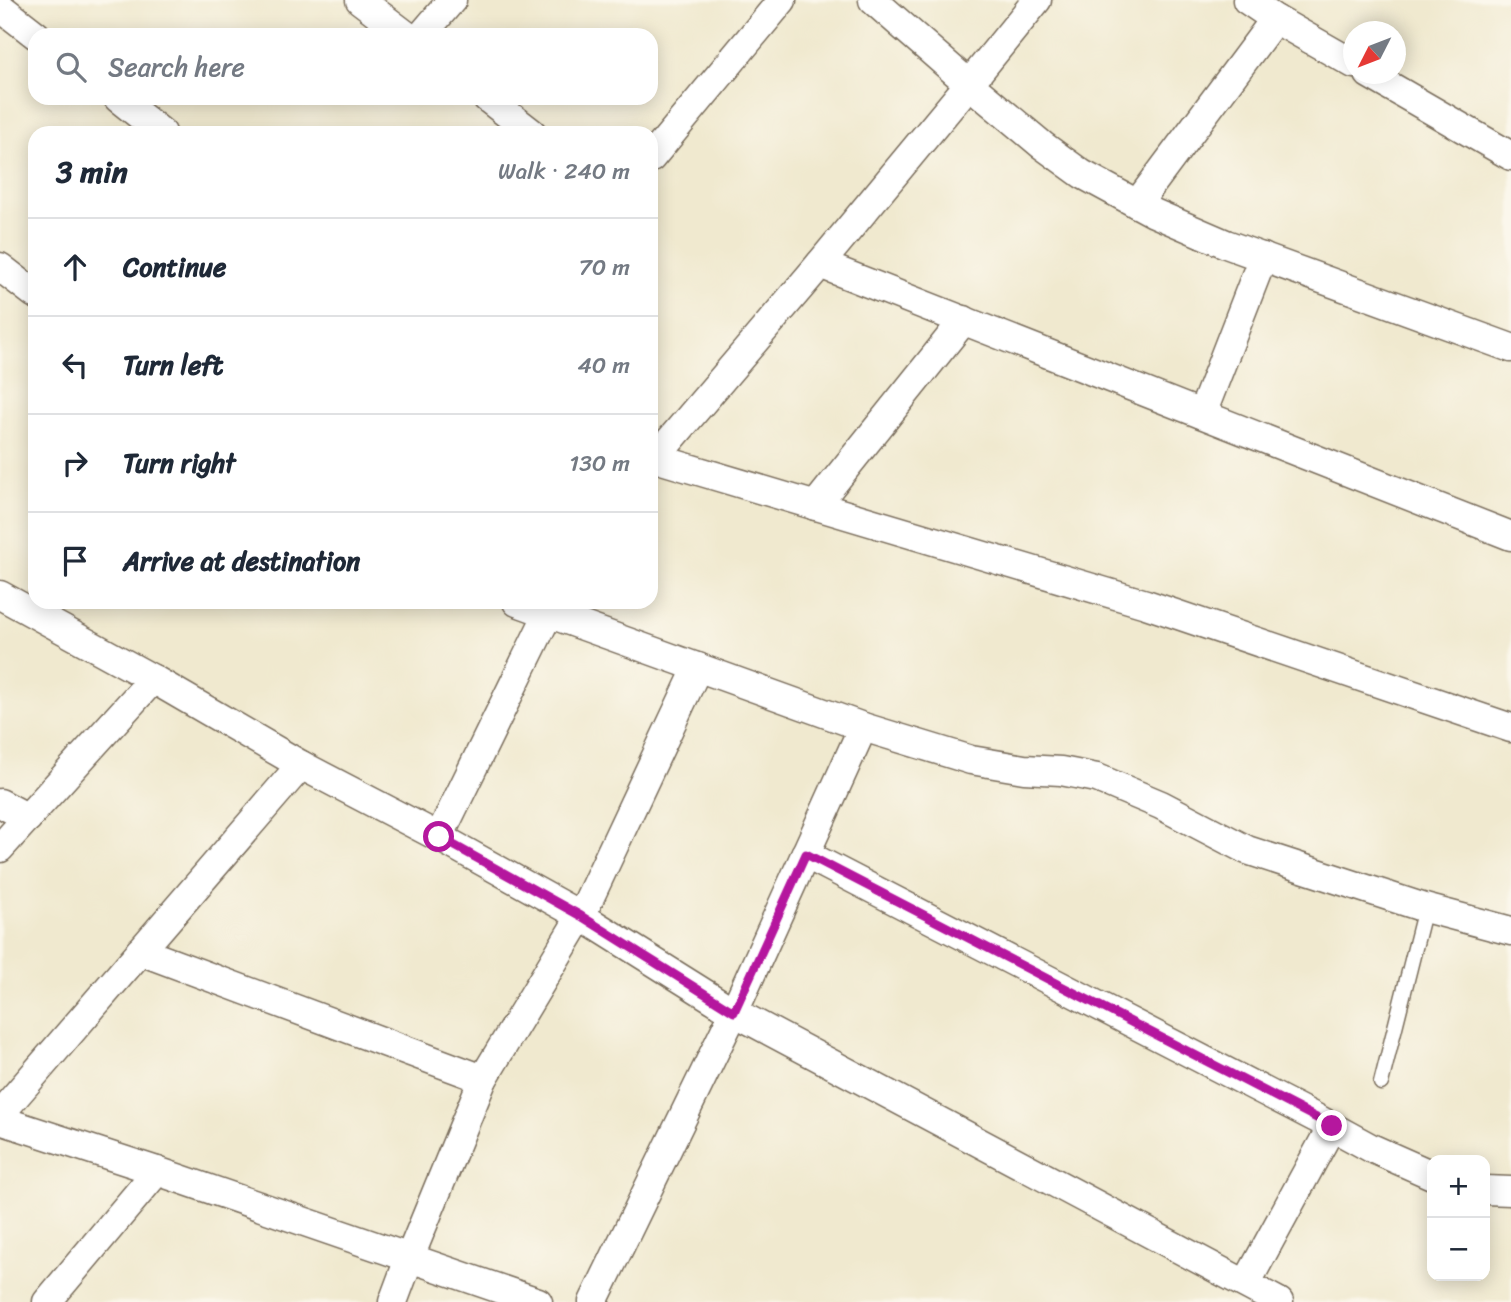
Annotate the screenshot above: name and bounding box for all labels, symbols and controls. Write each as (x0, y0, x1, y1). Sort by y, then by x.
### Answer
north arrow (1343, 21, 1406, 84)
search box (28, 28, 658, 105)
text: Search here (108, 44, 245, 90)
icon: search (52, 48, 90, 86)
text: 3 min (56, 145, 128, 199)
text: Walk · 240 m (498, 151, 630, 192)
text: Continue (123, 244, 226, 290)
text: 70 m (579, 247, 630, 288)
icon: ahead (56, 248, 94, 286)
text: Turn left (123, 342, 223, 388)
text: 40 m (577, 345, 630, 386)
icon: left (56, 346, 94, 384)
text: Turn right (123, 440, 236, 486)
text: 130 m (569, 443, 630, 484)
icon: right (56, 444, 94, 482)
text: Arrive at destination (123, 538, 360, 584)
icon: arrive (56, 542, 94, 580)
route start (423, 821, 454, 852)
route end (1316, 1110, 1347, 1141)
map controls (1427, 1155, 1490, 1281)
button: + (1427, 1155, 1490, 1218)
button: − (1427, 1218, 1490, 1281)

